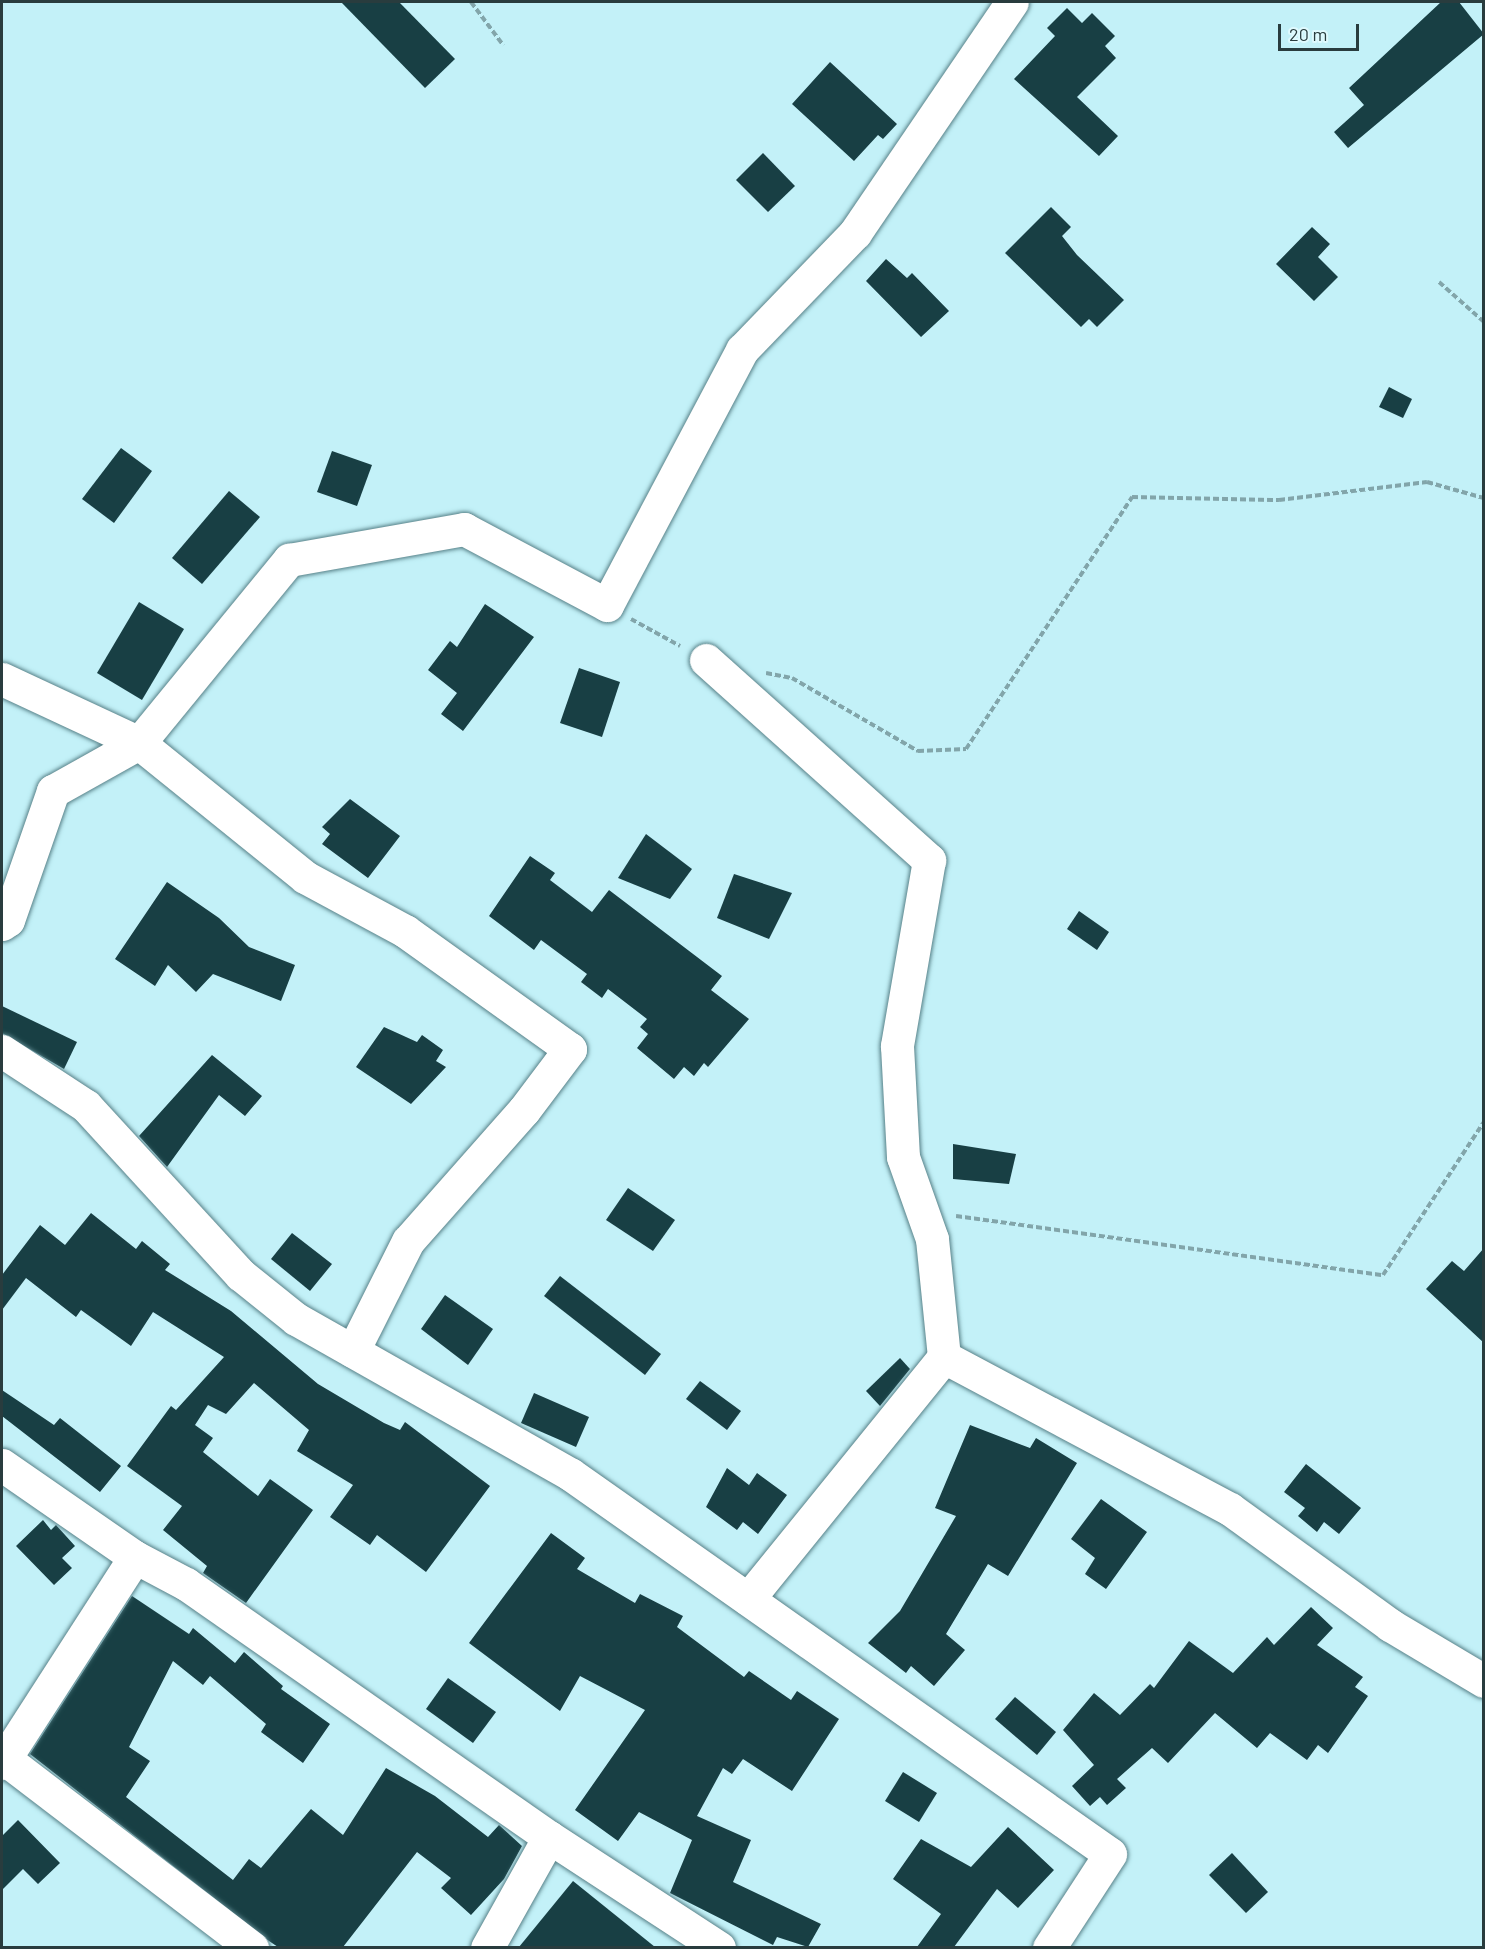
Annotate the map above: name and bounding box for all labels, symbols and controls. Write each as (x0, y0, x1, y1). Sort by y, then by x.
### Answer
scale bar (1281, 12, 1362, 50)
text: 20 m (1289, 23, 1327, 45)

